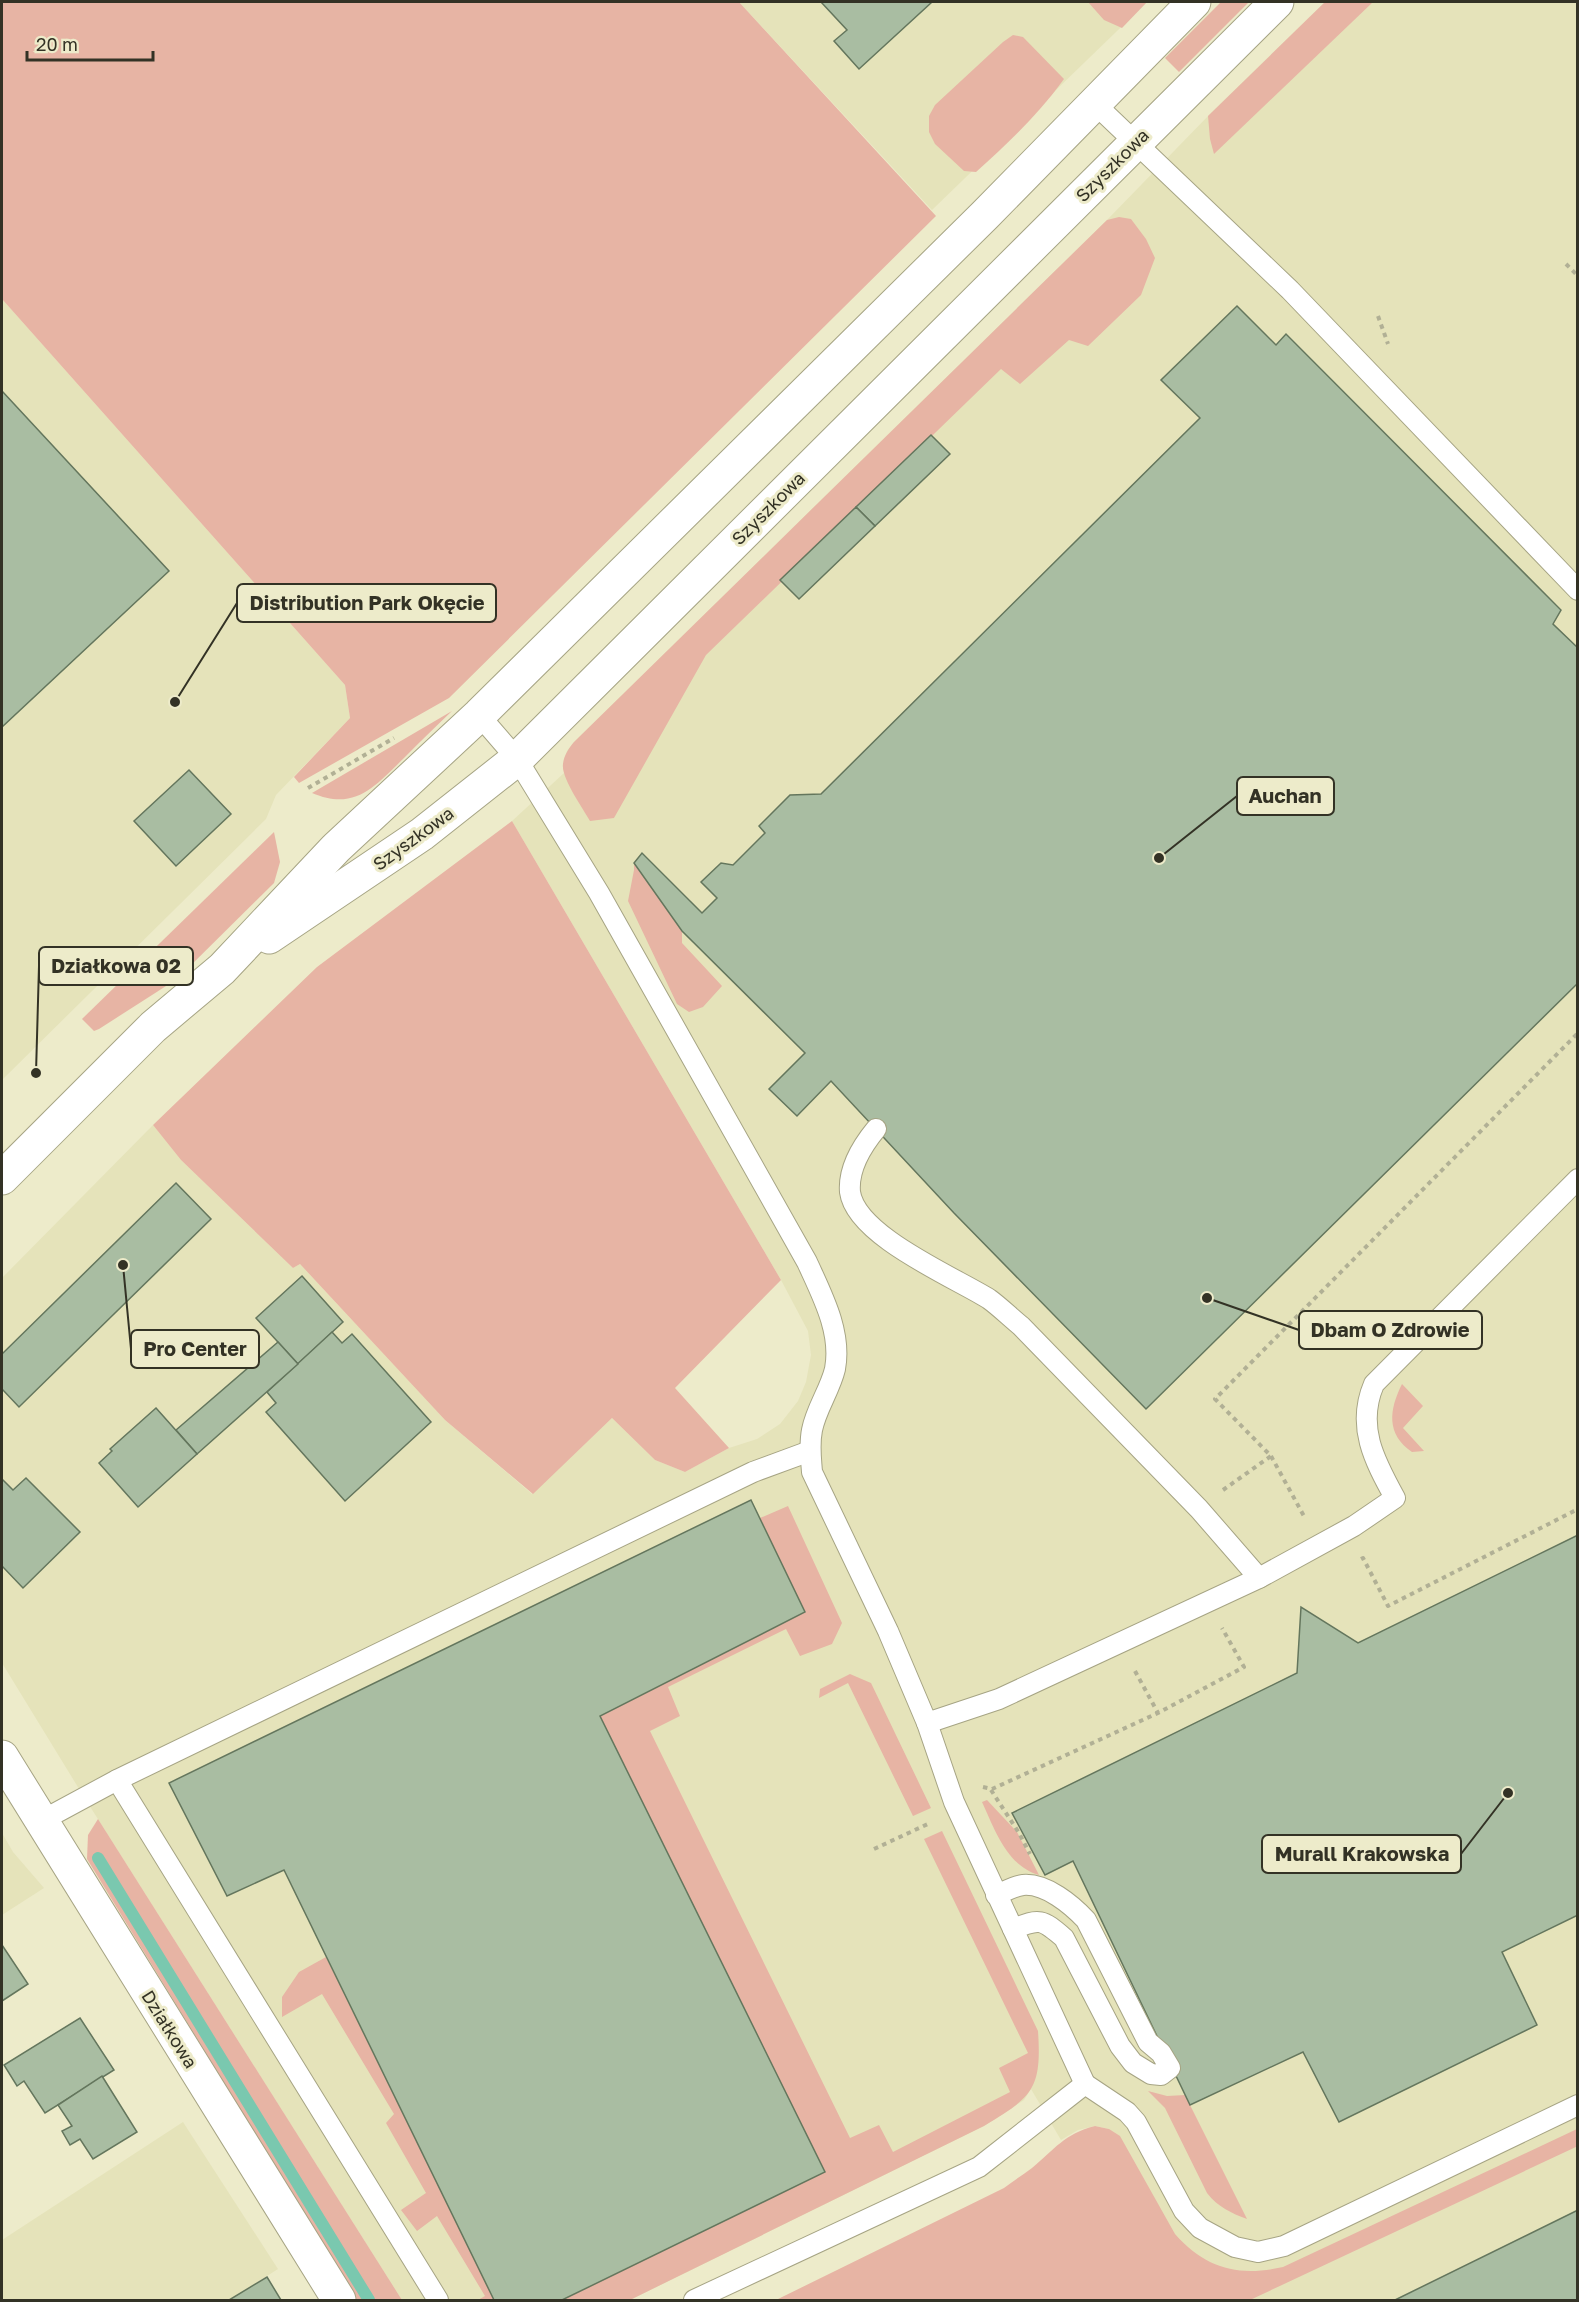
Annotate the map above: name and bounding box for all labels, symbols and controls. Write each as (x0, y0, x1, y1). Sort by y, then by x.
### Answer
scale bar (27, 24, 153, 62)
text: 20 m (36, 33, 78, 55)
street label: Szyszkowa (1071, 124, 1153, 206)
street label: Szyszkowa (727, 467, 809, 549)
callout: Distribution Park Okęcie (237, 584, 496, 622)
text: Distribution Park Okęcie (249, 590, 485, 614)
callout: Auchan (1237, 777, 1334, 815)
text: Auchan (1248, 783, 1322, 807)
street label: Szyszkowa (368, 801, 458, 875)
callout: Działkowa 02 (39, 947, 193, 985)
text: Działkowa 02 (51, 953, 181, 977)
callout: Dbam O Zdrowie (1299, 1311, 1482, 1349)
text: Dbam O Zdrowie (1310, 1317, 1470, 1341)
callout: Pro Center (131, 1330, 259, 1368)
text: Pro Center (143, 1336, 247, 1360)
callout: Murall Krakowska (1262, 1835, 1461, 1873)
text: Murall Krakowska (1275, 1841, 1449, 1865)
street label: Działkowa (137, 1986, 203, 2072)

